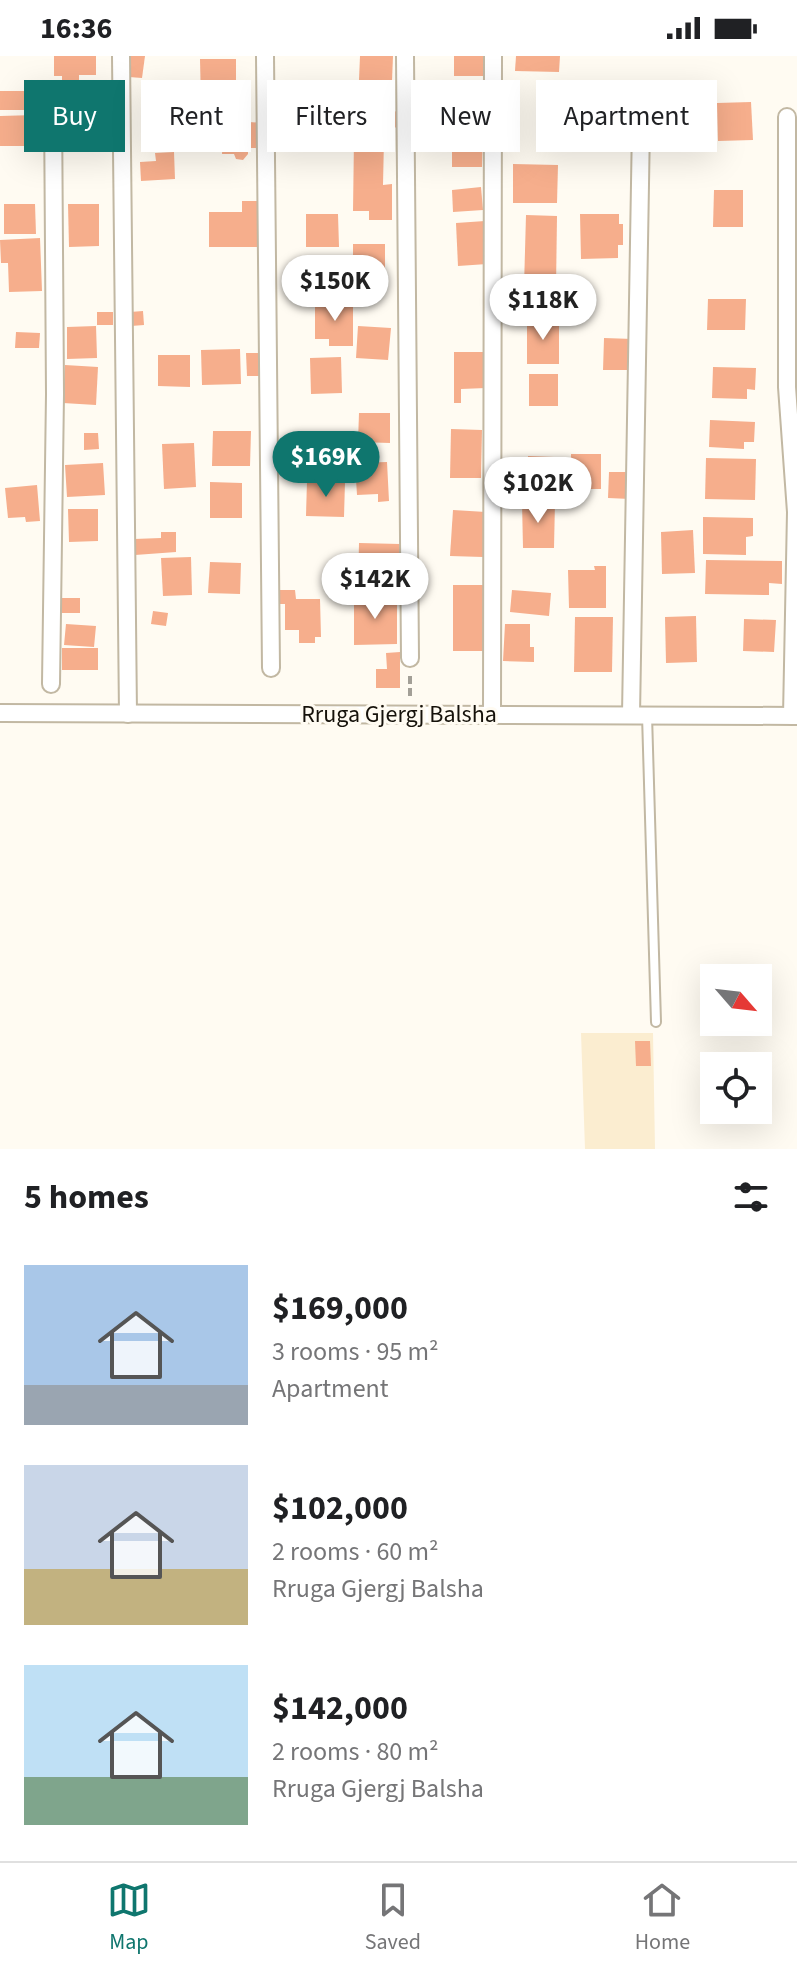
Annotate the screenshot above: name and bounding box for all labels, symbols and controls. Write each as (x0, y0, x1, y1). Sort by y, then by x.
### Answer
text: 16:36 (40, 7, 112, 50)
chip: Buy (24, 80, 125, 152)
chip: Rent (141, 80, 251, 152)
chip: Filters (267, 80, 395, 152)
chip: New (411, 80, 520, 152)
chip: Apartment (536, 80, 717, 152)
pin: $150K (279, 255, 391, 323)
text: $150K (300, 262, 370, 299)
pin: $118K (487, 274, 599, 342)
text: $118K (508, 281, 578, 318)
pin: $169K (270, 431, 382, 499)
text: $169K (291, 438, 361, 475)
pin: $102K (482, 457, 594, 525)
text: $102K (503, 464, 573, 501)
pin: $142K (319, 553, 431, 621)
text: $142K (340, 560, 410, 597)
street label: Rruga Gjergj Balsha (301, 697, 497, 732)
north arrow (700, 964, 772, 1036)
map controls (700, 964, 772, 1124)
button: locate (700, 1052, 772, 1124)
text: 5 homes (24, 1173, 149, 1222)
icon: filters (729, 1175, 773, 1219)
text: $169,000 (272, 1284, 408, 1333)
icon: home (88, 1297, 184, 1393)
text: 3 rooms · 95 m² (272, 1333, 439, 1370)
text: Apartment (272, 1370, 389, 1407)
text: $102,000 (272, 1484, 408, 1533)
icon: home (88, 1497, 184, 1593)
text: 2 rooms · 60 m² (272, 1533, 439, 1570)
text: Rruga Gjergj Balsha (272, 1570, 484, 1607)
text: $142,000 (272, 1684, 408, 1733)
icon: home (88, 1697, 184, 1793)
text: 2 rooms · 80 m² (272, 1733, 439, 1770)
text: Rruga Gjergj Balsha (272, 1770, 484, 1807)
tab: Map (107, 1878, 151, 1958)
tab: Saved (365, 1878, 421, 1958)
tab: Home (635, 1878, 690, 1958)

